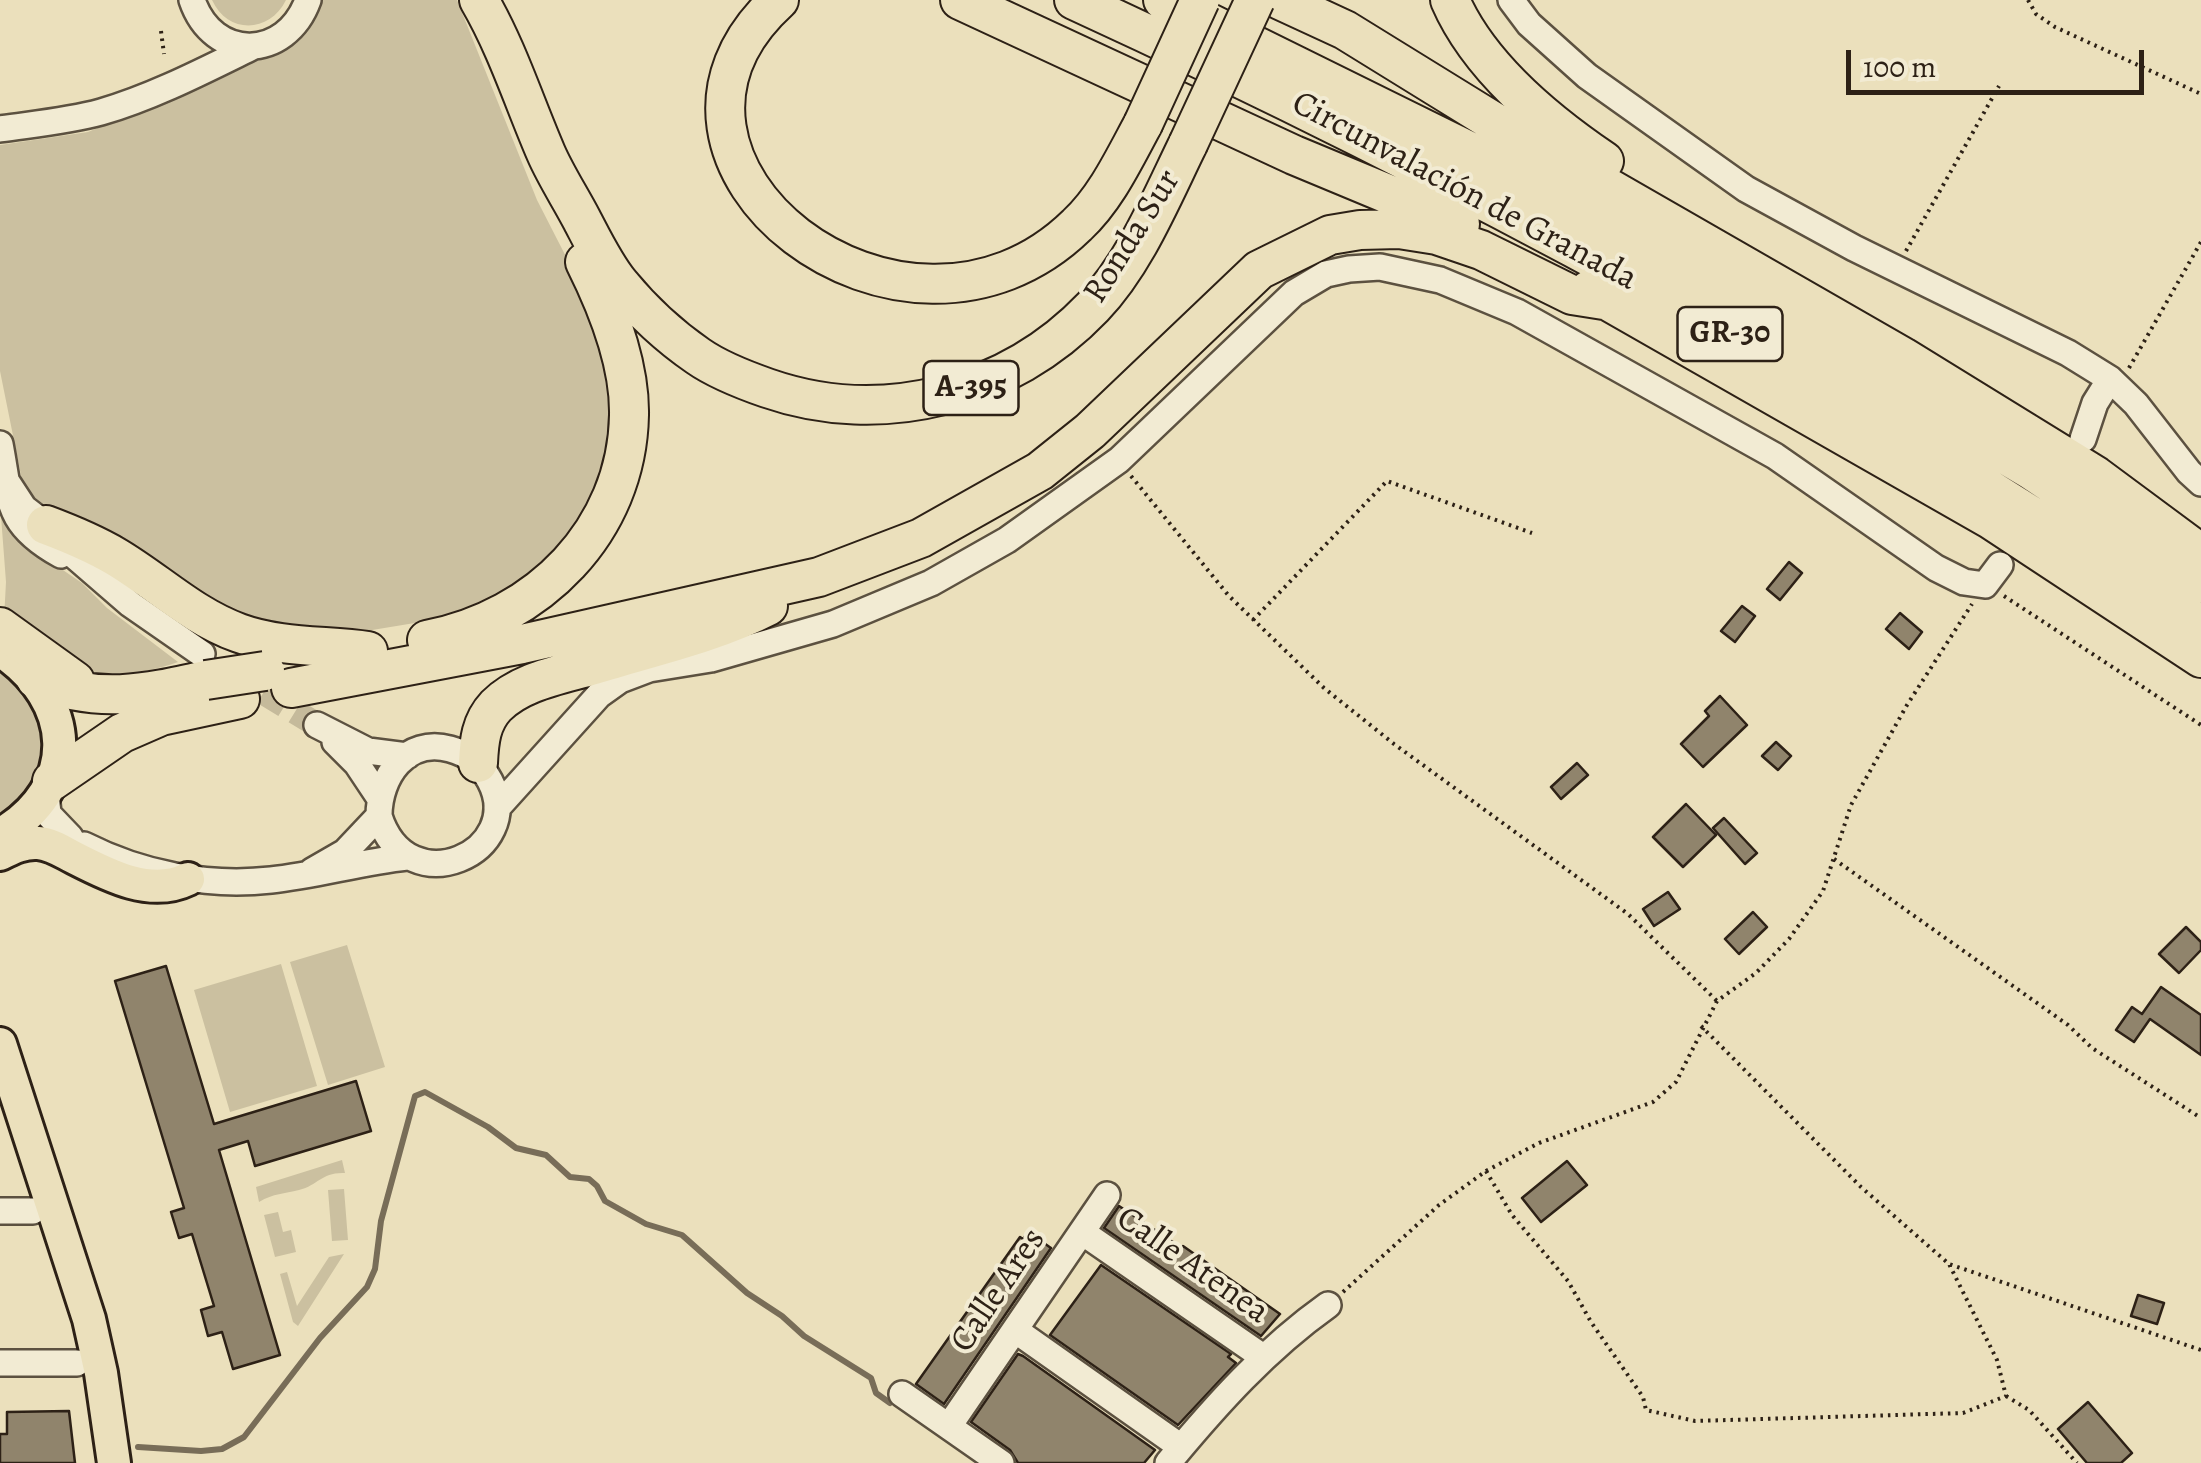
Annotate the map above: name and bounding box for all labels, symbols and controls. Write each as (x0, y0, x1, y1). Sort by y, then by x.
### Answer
scale bar (1851, 30, 2148, 92)
text: 100 m (1863, 47, 1936, 87)
street label: Circunvalación de Granada (1284, 83, 1644, 301)
street label: Ronda Sur (1075, 162, 1191, 312)
road number: GR-30 (1678, 307, 1782, 361)
road number: A-395 (924, 361, 1018, 415)
street label: Calle Atenea (1108, 1198, 1276, 1334)
street label: Calle Ares (942, 1221, 1056, 1361)

